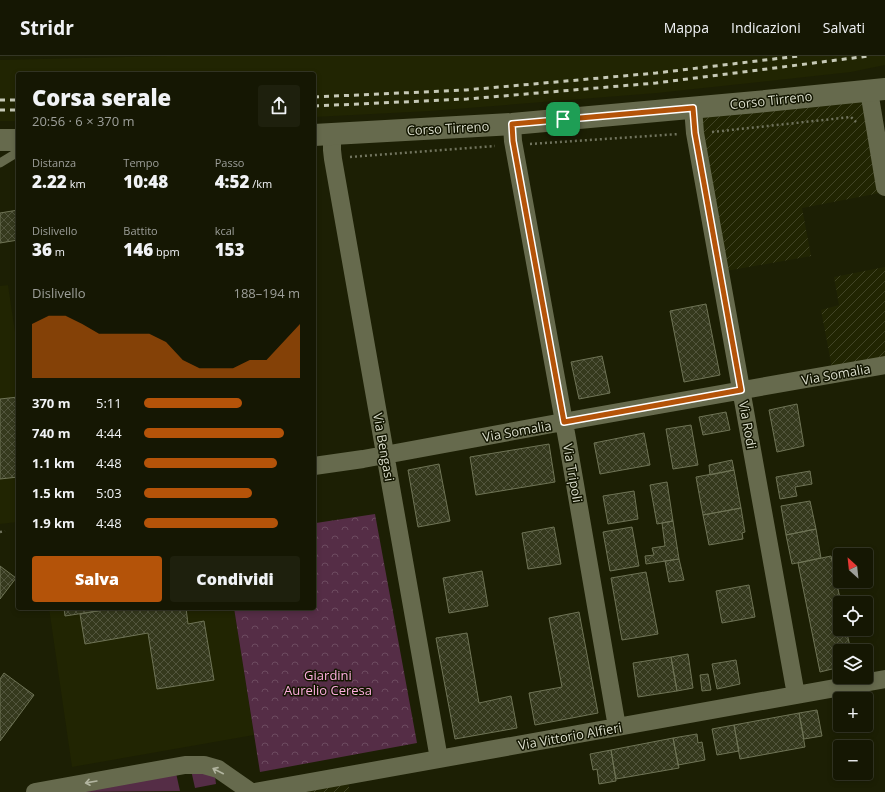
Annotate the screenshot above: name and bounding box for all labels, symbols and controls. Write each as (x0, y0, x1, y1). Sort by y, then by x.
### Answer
text: Stridr (20, 15, 74, 41)
text: Mappa (664, 18, 709, 37)
text: Indicazioni (731, 18, 801, 37)
text: Salvati (823, 18, 865, 37)
text: Corsa serale (32, 82, 171, 112)
button: share (258, 85, 300, 127)
street label: Corso Tirreno (729, 87, 813, 113)
pin (546, 102, 580, 136)
icon: arrive (552, 108, 574, 130)
text: 20:56 · 6 × 370 m (32, 112, 135, 130)
street label: Corso Tirreno (406, 117, 490, 139)
text: Distanza (32, 155, 76, 170)
text: Tempo (123, 155, 159, 170)
text: Passo (215, 155, 245, 170)
text: 2.22 (32, 170, 67, 193)
text: 10:48 (123, 170, 168, 193)
text: 4:52 (215, 170, 249, 193)
text: km (67, 176, 86, 191)
text: /km (249, 176, 272, 191)
text: Dislivello (32, 223, 77, 238)
text: Battito (123, 223, 158, 238)
text: kcal (215, 223, 235, 238)
text: 36 (32, 238, 52, 261)
text: 146 (123, 238, 153, 261)
text: 153 (215, 238, 245, 261)
text: m (52, 244, 65, 259)
text: bpm (153, 244, 180, 259)
text: Dislivello (32, 284, 86, 302)
text: 188–194 m (233, 284, 300, 302)
street label: Via Somalia (800, 359, 872, 389)
text: 370 m (32, 394, 70, 412)
text: 5:11 (96, 394, 122, 412)
street label: Via Rodi (735, 399, 761, 451)
street label: Via Bengasi (369, 411, 399, 483)
street label: Via Somalia (481, 416, 553, 446)
text: 740 m (32, 424, 70, 442)
text: 4:44 (96, 424, 122, 442)
street label: Via Tripoli (559, 442, 587, 504)
text: 1.1 km (32, 454, 75, 472)
text: 4:48 (96, 454, 122, 472)
text: 1.5 km (32, 484, 75, 502)
text: 5:03 (96, 484, 122, 502)
text: 1.9 km (32, 514, 75, 532)
text: 4:48 (96, 514, 122, 532)
north arrow (833, 548, 873, 588)
map controls (833, 548, 873, 780)
button: Salva (32, 556, 162, 602)
button: Condividi (170, 556, 300, 602)
button: locate (833, 596, 873, 636)
button: layers (833, 644, 873, 684)
park label: Giardini Aurelio Ceresa (284, 666, 372, 699)
button: + (833, 692, 873, 732)
street label: Via Vittorio Alfieri (517, 718, 623, 754)
button: − (833, 740, 873, 780)
one-way arrow (212, 766, 224, 774)
one-way arrow (85, 778, 98, 786)

